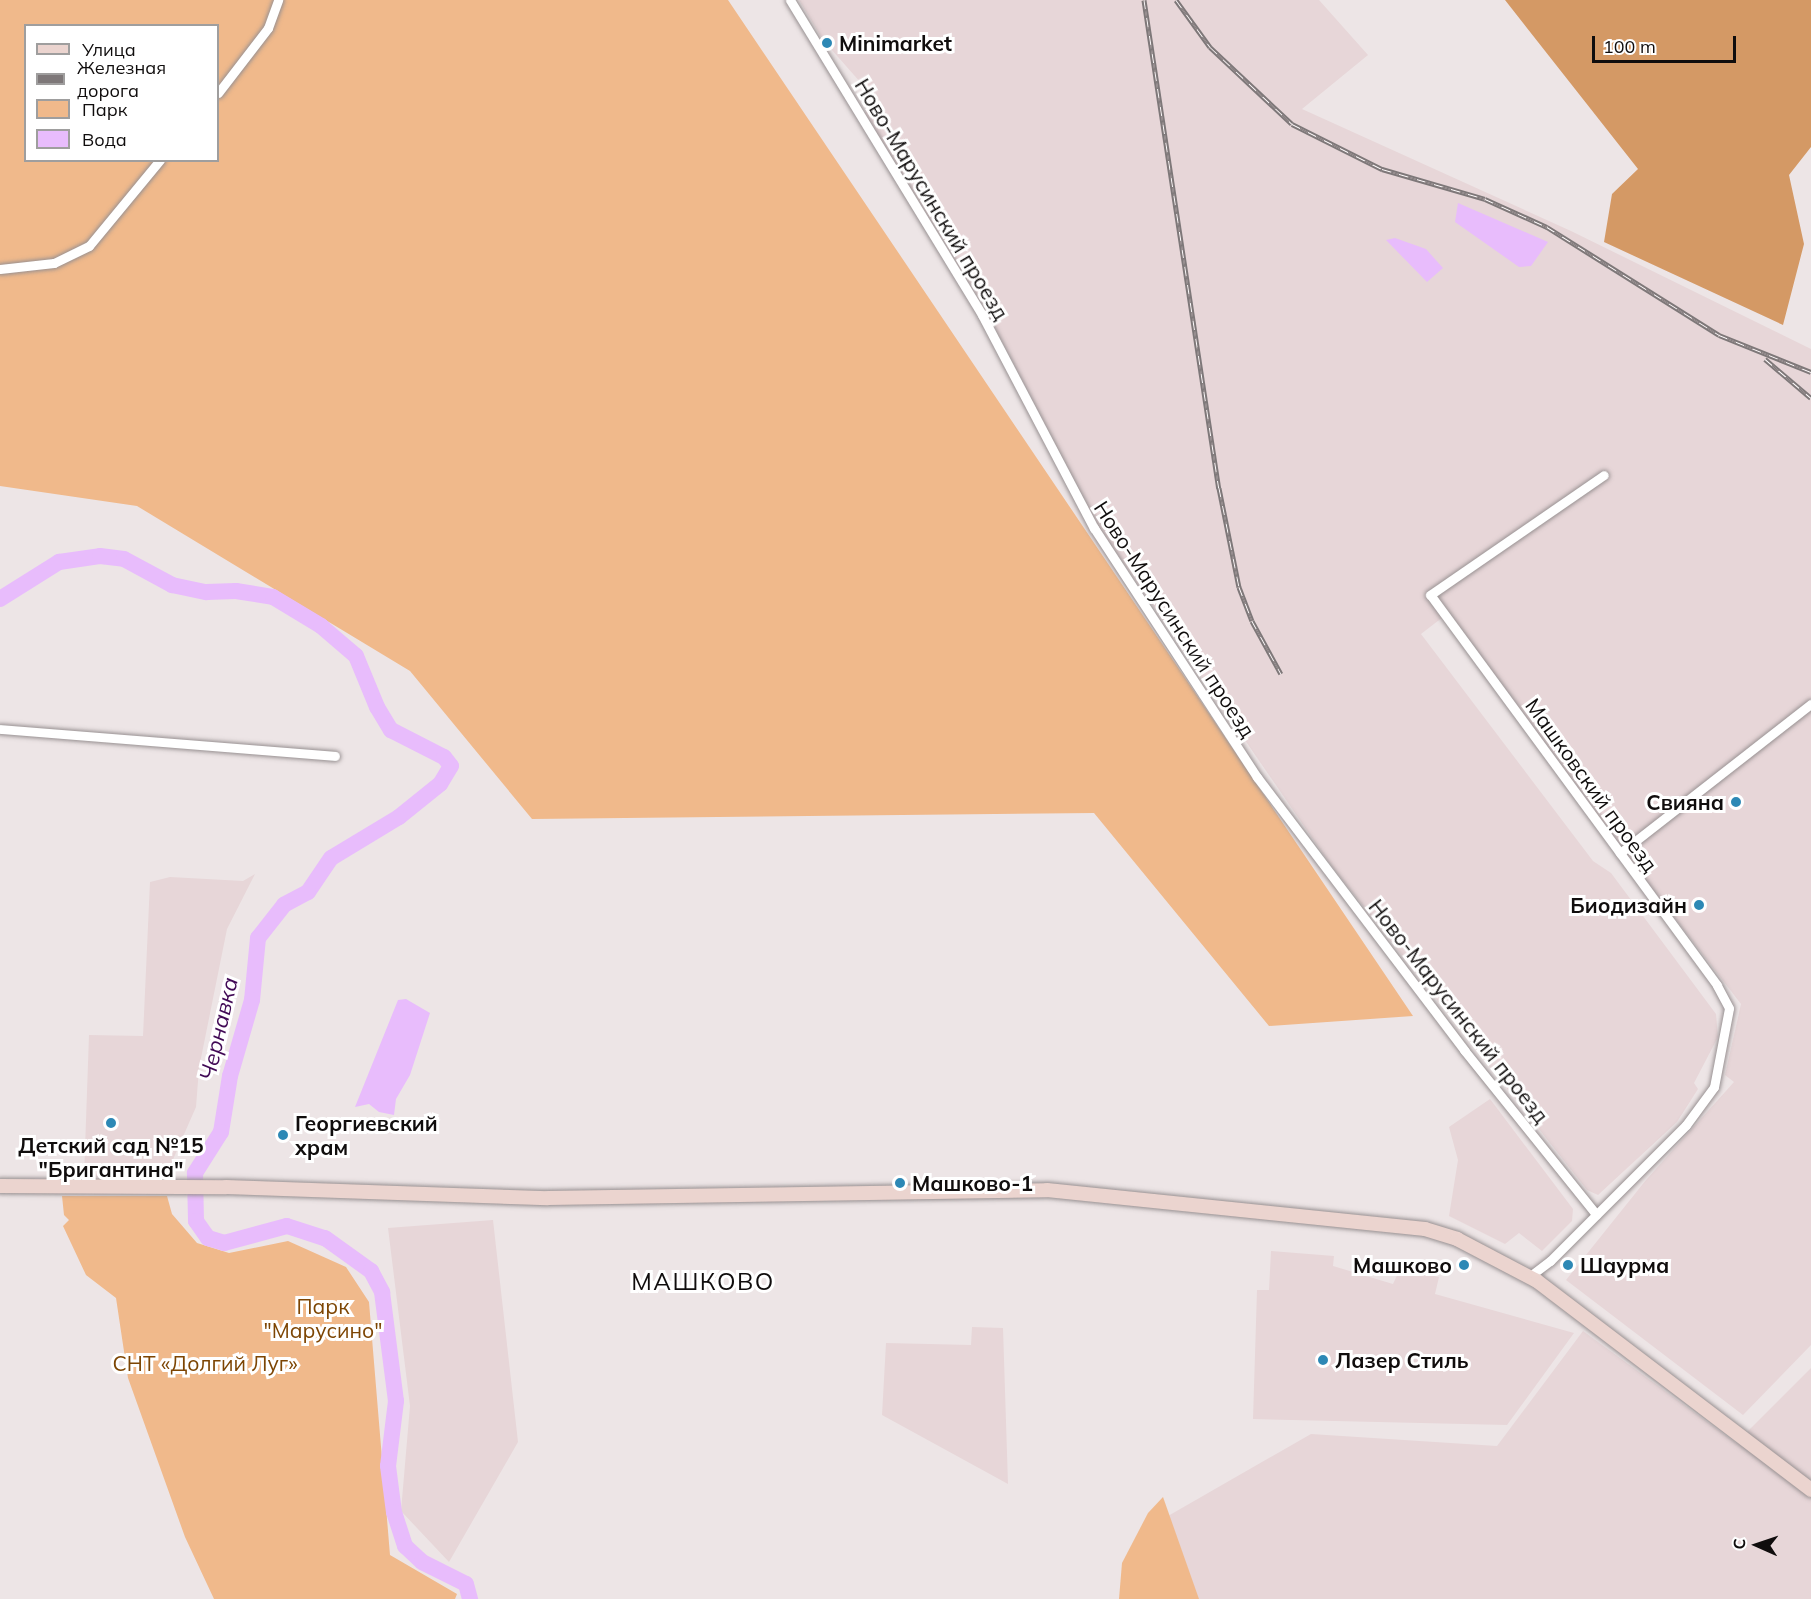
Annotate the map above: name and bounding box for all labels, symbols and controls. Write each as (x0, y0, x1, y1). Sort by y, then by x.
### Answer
legend (24, 24, 219, 162)
scale bar (1595, 24, 1739, 62)
place label: Minimarket (839, 30, 952, 56)
text: 100 m (1603, 35, 1656, 58)
marker: Minimarket (820, 36, 834, 50)
text: Улица (82, 38, 136, 61)
text: Железная дорога (77, 56, 166, 102)
street label: Ново-Марусинский проезд (850, 74, 1014, 324)
text: Парк (82, 98, 127, 121)
text: Вода (82, 128, 127, 151)
street label: Ново-Марусинский проезд (1089, 496, 1261, 742)
street label: Машковский проезд (1521, 693, 1663, 877)
place label: Свияна (1646, 789, 1724, 815)
marker: Свияна (1729, 795, 1743, 809)
place label: Биодизайн (1570, 892, 1687, 918)
street label: Ново-Марусинский проезд (1364, 894, 1554, 1128)
marker: Биодизайн (1692, 898, 1706, 912)
water label: Чернавка (194, 975, 244, 1083)
place label: Георгиевский храм (295, 1110, 438, 1160)
marker: Детский сад №15 "Бригантина" (104, 1116, 118, 1130)
marker: Георгиевский храм (276, 1128, 290, 1142)
place label: Детский сад №15 "Бригантина" (18, 1132, 204, 1182)
place label: Машково-1 (912, 1170, 1033, 1196)
marker: Машково-1 (893, 1176, 907, 1190)
place label: Машково (1353, 1252, 1452, 1278)
place label: Шаурма (1580, 1252, 1669, 1278)
marker: Машково (1457, 1258, 1471, 1272)
marker: Шаурма (1561, 1258, 1575, 1272)
district label: МАШКОВО (631, 1268, 775, 1296)
park label: Парк "Марусино" (263, 1293, 383, 1343)
place label: Лазер Стиль (1335, 1347, 1469, 1373)
park label: СНТ «Долгий Луг» (113, 1350, 297, 1376)
marker: Лазер Стиль (1316, 1353, 1330, 1367)
north arrow (1727, 1515, 1787, 1575)
text: С (1729, 1538, 1749, 1550)

